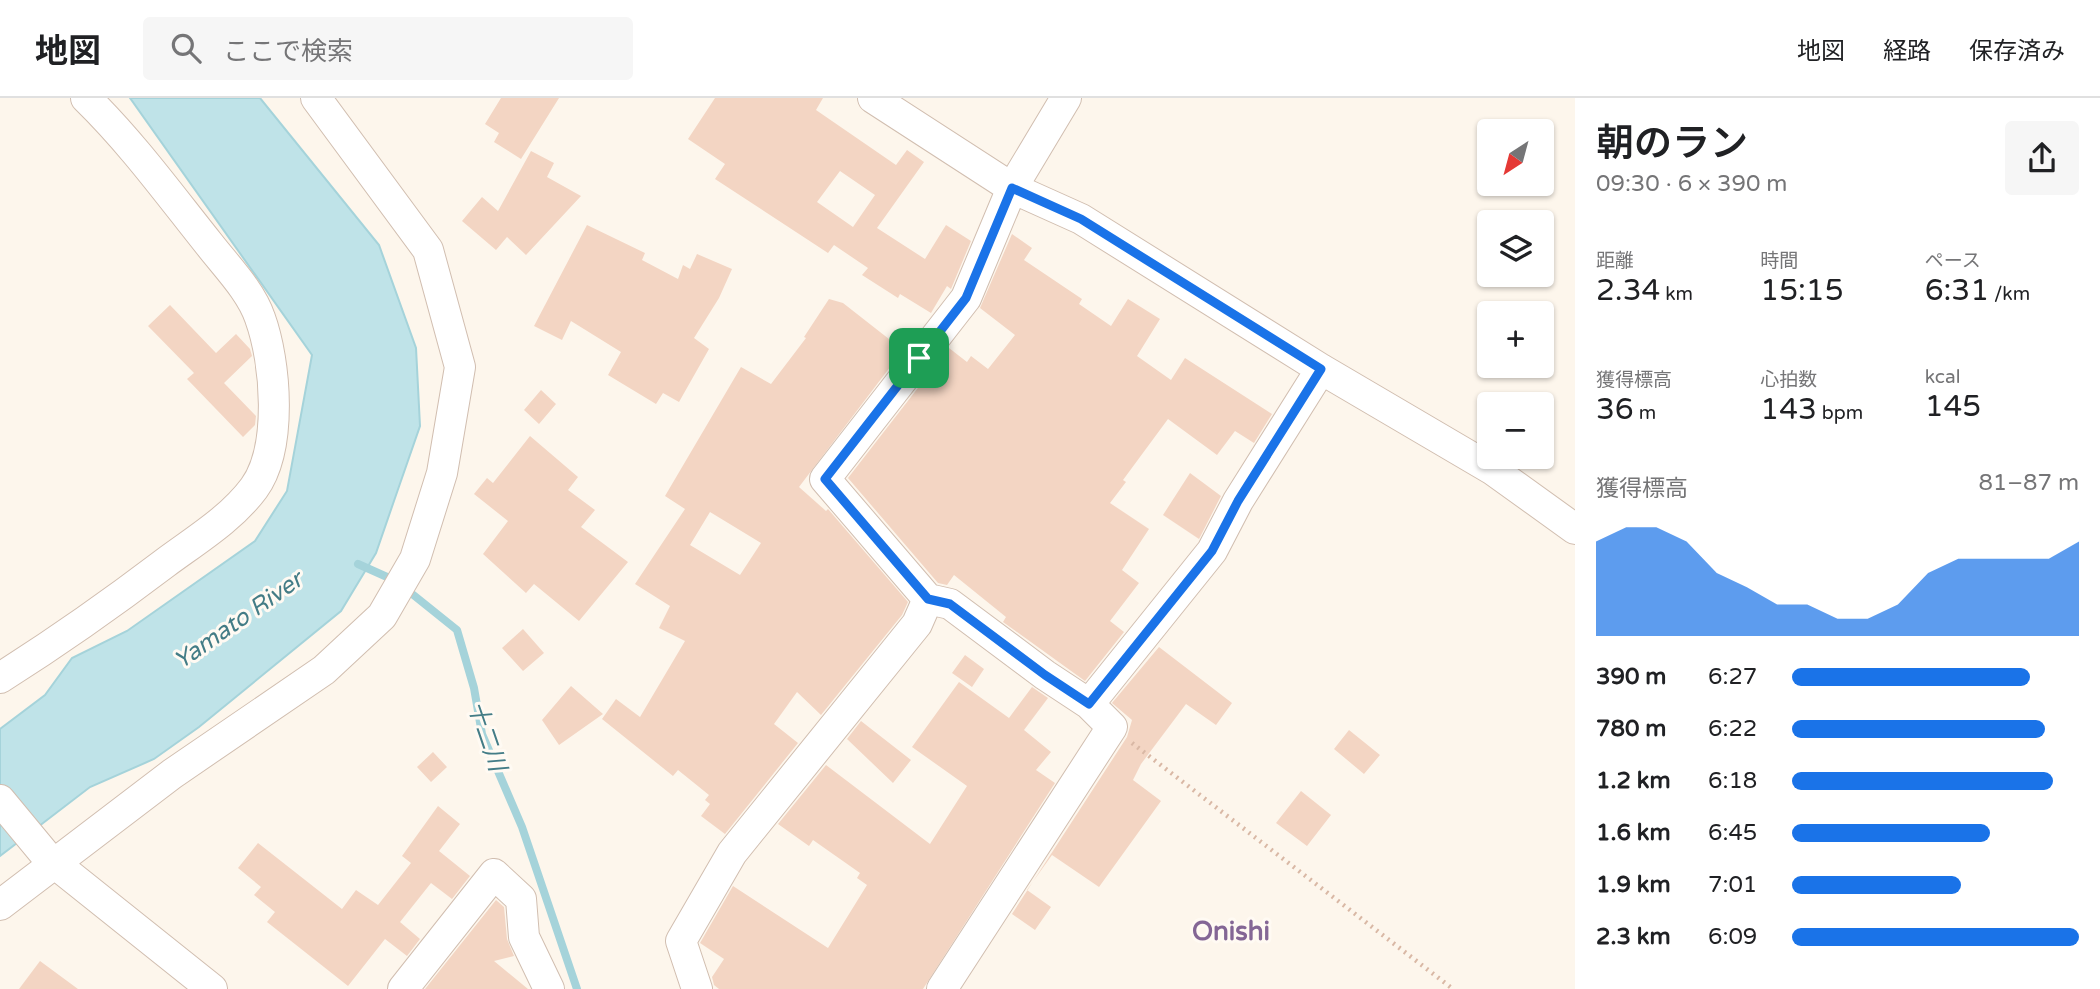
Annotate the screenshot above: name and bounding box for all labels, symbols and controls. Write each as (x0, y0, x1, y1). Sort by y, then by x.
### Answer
search box (143, 17, 633, 80)
icon: search (167, 29, 205, 67)
text: 地図 (35, 32, 101, 71)
text: ここで検索 (223, 36, 353, 67)
text: 地図 (1797, 37, 1845, 66)
text: 経路 (1883, 37, 1931, 66)
text: 保存済み (1969, 37, 2065, 66)
north arrow (1477, 119, 1554, 196)
map controls (1477, 119, 1554, 469)
text: 朝のラン (1596, 121, 1748, 167)
button: share (2005, 121, 2079, 195)
text: 09:30 · 6 × 390 m (1596, 170, 1787, 198)
button: layers (1477, 210, 1554, 287)
text: 距離 (1596, 250, 1634, 272)
text: 時間 (1760, 250, 1798, 272)
text: ペース (1925, 250, 1981, 272)
text: 2.34 (1596, 272, 1660, 309)
text: 15:15 (1760, 272, 1844, 309)
text: 6:31 (1925, 272, 1989, 309)
text: km (1660, 283, 1693, 305)
text: /km (1989, 283, 2030, 305)
button: + (1477, 301, 1554, 378)
pin (889, 328, 949, 388)
icon: arrive (900, 339, 938, 377)
text: kcal (1925, 366, 1960, 388)
text: 獲得標高 (1596, 369, 1672, 391)
text: 心拍数 (1760, 369, 1817, 391)
text: 145 (1925, 388, 1981, 425)
text: 36 (1596, 391, 1634, 428)
text: 143 (1760, 391, 1817, 428)
button: − (1477, 392, 1554, 469)
text: m (1634, 402, 1656, 424)
text: bpm (1817, 402, 1863, 424)
text: 81–87 m (1978, 469, 2079, 497)
text: 獲得標高 (1596, 475, 1688, 503)
water label: Yamato River (168, 564, 310, 675)
text: 390 m (1596, 663, 1666, 691)
text: 6:27 (1708, 663, 1757, 691)
water label: 十二川 (461, 697, 513, 778)
text: 780 m (1596, 715, 1666, 743)
text: 6:22 (1708, 715, 1757, 743)
text: 1.2 km (1596, 767, 1671, 795)
text: 6:18 (1708, 767, 1757, 795)
text: 1.6 km (1596, 819, 1671, 847)
text: 6:45 (1708, 819, 1757, 847)
text: 1.9 km (1596, 871, 1671, 899)
text: 7:01 (1708, 871, 1757, 899)
district label: Onishi (1192, 916, 1270, 947)
text: 2.3 km (1596, 923, 1671, 951)
text: 6:09 (1708, 923, 1757, 951)

